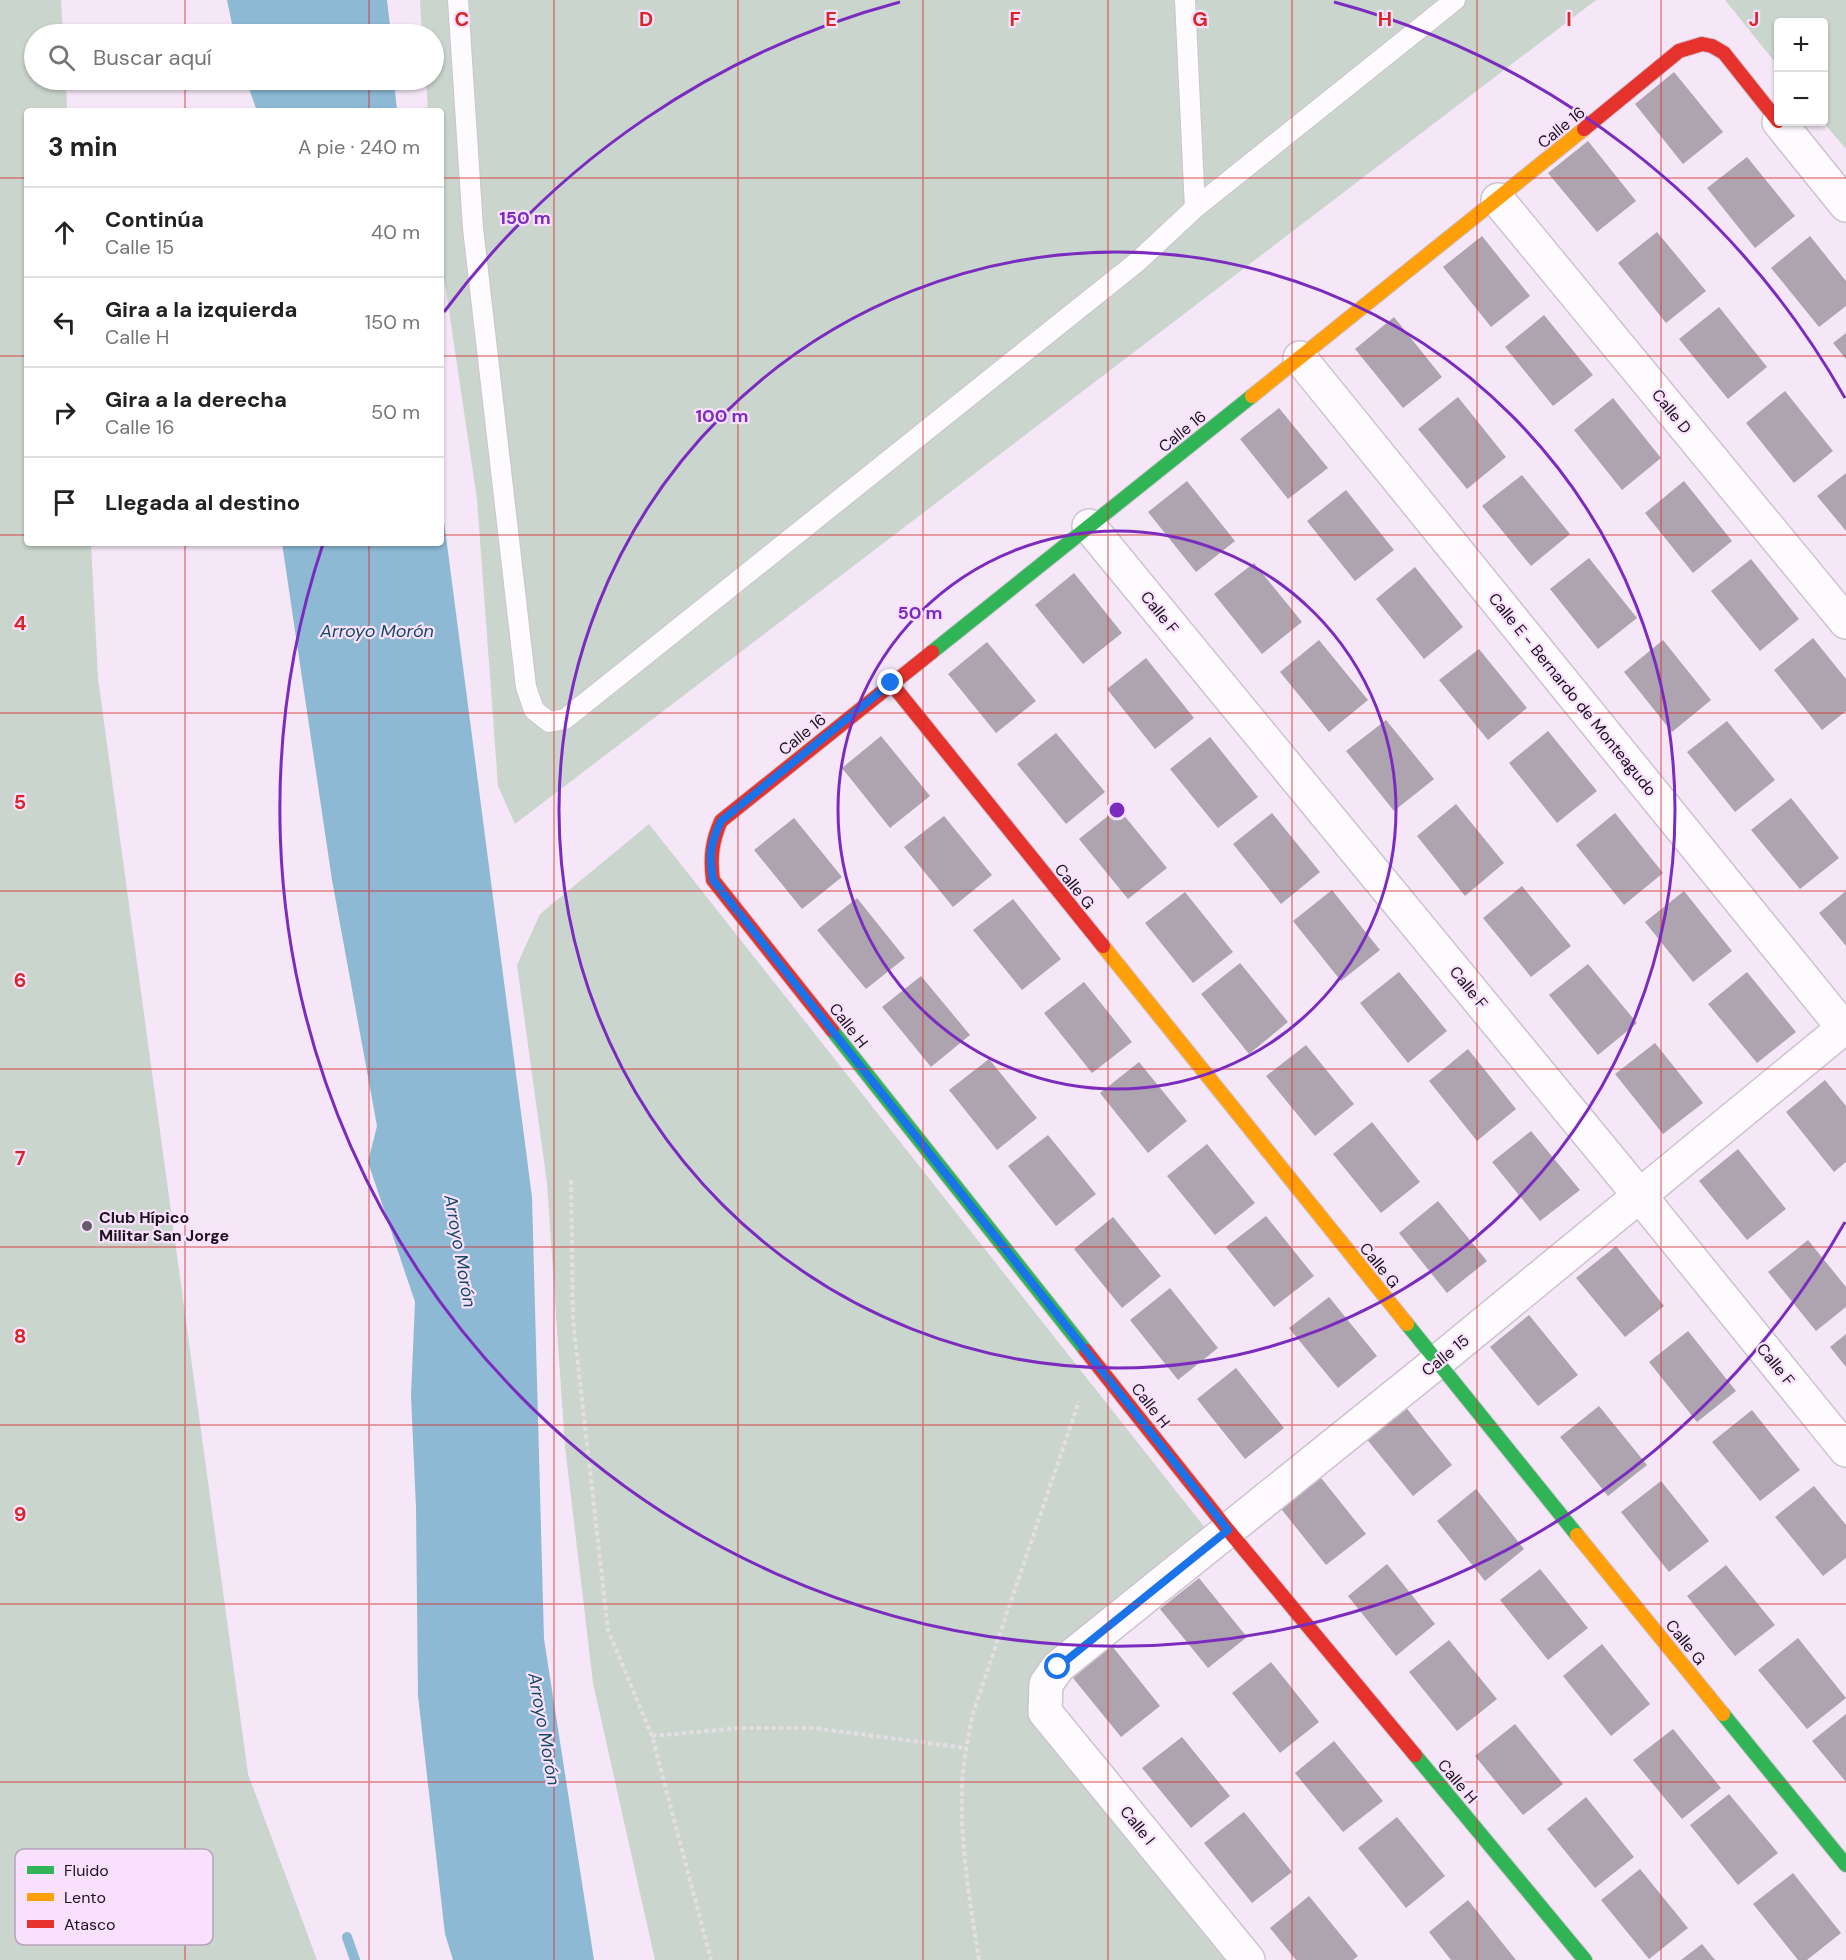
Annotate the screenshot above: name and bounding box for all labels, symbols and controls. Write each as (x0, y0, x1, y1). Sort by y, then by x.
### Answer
text: C (455, 6, 469, 32)
text: D (639, 6, 653, 32)
text: E (825, 6, 837, 32)
text: F (1009, 6, 1021, 32)
text: G (1192, 6, 1208, 32)
text: H (1378, 6, 1392, 32)
text: I (1566, 6, 1572, 32)
text: J (1749, 6, 1759, 32)
map controls (1774, 18, 1828, 126)
button: + (1774, 18, 1828, 72)
search box (24, 24, 444, 90)
icon: search (45, 41, 78, 74)
text: Buscar aquí (93, 43, 212, 72)
button: − (1774, 72, 1828, 126)
street label: Calle 16 (1533, 102, 1590, 153)
text: 3 min (48, 130, 117, 164)
text: A pie · 240 m (298, 134, 420, 160)
text: Continúa (105, 205, 204, 234)
text: 150 m (499, 206, 551, 230)
icon: ahead (48, 216, 81, 249)
text: 40 m (371, 219, 420, 245)
text: Calle 15 (105, 234, 174, 260)
text: Gira a la izquierda (105, 295, 297, 324)
icon: left (48, 306, 81, 339)
text: 150 m (365, 309, 420, 335)
text: Calle H (105, 324, 169, 350)
text: Gira a la derecha (105, 385, 287, 414)
street label: Calle D (1647, 385, 1696, 438)
icon: right (48, 396, 81, 429)
text: 50 m (371, 399, 420, 425)
text: 100 m (695, 404, 749, 428)
street label: Calle 16 (1154, 406, 1211, 457)
text: Calle 16 (105, 414, 175, 440)
icon: arrive (48, 486, 81, 519)
text: Llegada al destino (105, 488, 300, 517)
street label: Calle F (1136, 587, 1184, 638)
street label: Calle E - Bernardo de Monteagudo (1484, 588, 1661, 800)
text: 50 m (897, 601, 943, 625)
text: 4 (14, 610, 27, 636)
water label: Arroyo Morón (319, 619, 434, 643)
route end (877, 669, 903, 695)
street label: Calle 16 (774, 709, 831, 760)
text: 5 (14, 789, 26, 815)
centre of rings (1107, 800, 1127, 820)
street label: Calle G (1050, 859, 1099, 913)
street label: Calle F (1445, 962, 1493, 1013)
text: 6 (14, 967, 26, 993)
street label: Calle H (824, 999, 873, 1052)
text: 7 (15, 1145, 26, 1171)
water label: Arroyo Morón (438, 1192, 482, 1309)
place label: Club Hípico Militar San Jorge (99, 1207, 229, 1246)
marker: Club Hípico Militar San Jorge (80, 1219, 94, 1233)
street label: Calle G (1355, 1238, 1404, 1292)
text: 8 (14, 1323, 26, 1349)
street label: Calle 15 (1417, 1330, 1473, 1381)
street label: Calle F (1752, 1339, 1800, 1390)
street label: Calle H (1126, 1379, 1175, 1432)
text: 9 (14, 1501, 26, 1527)
street label: Calle G (1661, 1615, 1710, 1669)
route start (1044, 1653, 1070, 1679)
water label: Arroyo Morón (522, 1670, 566, 1787)
street label: Calle H (1433, 1755, 1482, 1808)
street label: Calle I (1115, 1801, 1160, 1849)
legend (15, 1849, 213, 1945)
text: Fluido (64, 1860, 109, 1881)
text: Lento (64, 1887, 106, 1908)
text: Atasco (64, 1914, 116, 1935)

